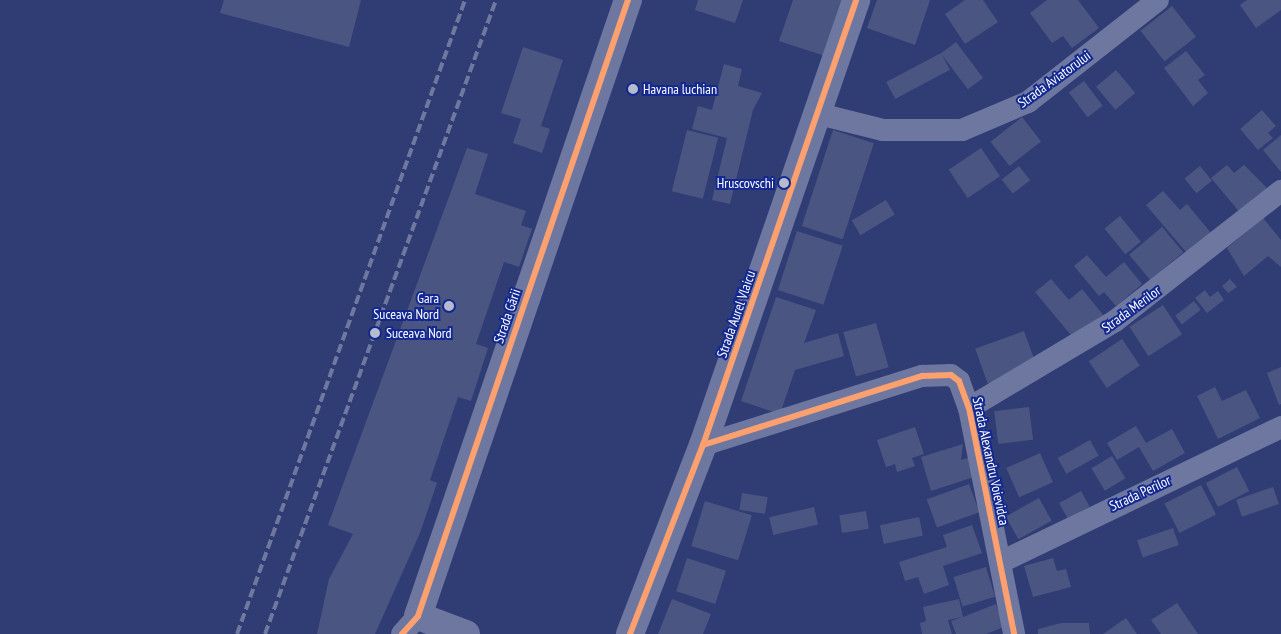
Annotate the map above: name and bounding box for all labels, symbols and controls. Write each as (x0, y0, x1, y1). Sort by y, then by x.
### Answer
street label: Strada Aviatorului (1014, 47, 1094, 111)
place label: Havana luchian (643, 81, 717, 97)
marker: Havana luchian (627, 83, 639, 95)
place label: Hruscovschi (717, 175, 774, 191)
marker: Hruscovschi (778, 177, 790, 189)
street label: Strada Aurel Vlaicu (713, 268, 759, 360)
street label: Strada Merilor (1098, 282, 1164, 336)
street label: Strada Gării (490, 287, 524, 345)
place label: Gara Suceava Nord (373, 290, 439, 322)
marker: Gara Suceava Nord (443, 300, 455, 312)
place label: Suceava Nord (386, 325, 452, 341)
marker: Suceava Nord (368, 326, 382, 340)
street label: Strada Alexandru Voievidca (969, 395, 1013, 527)
street label: Strada Perilor (1107, 472, 1173, 514)

